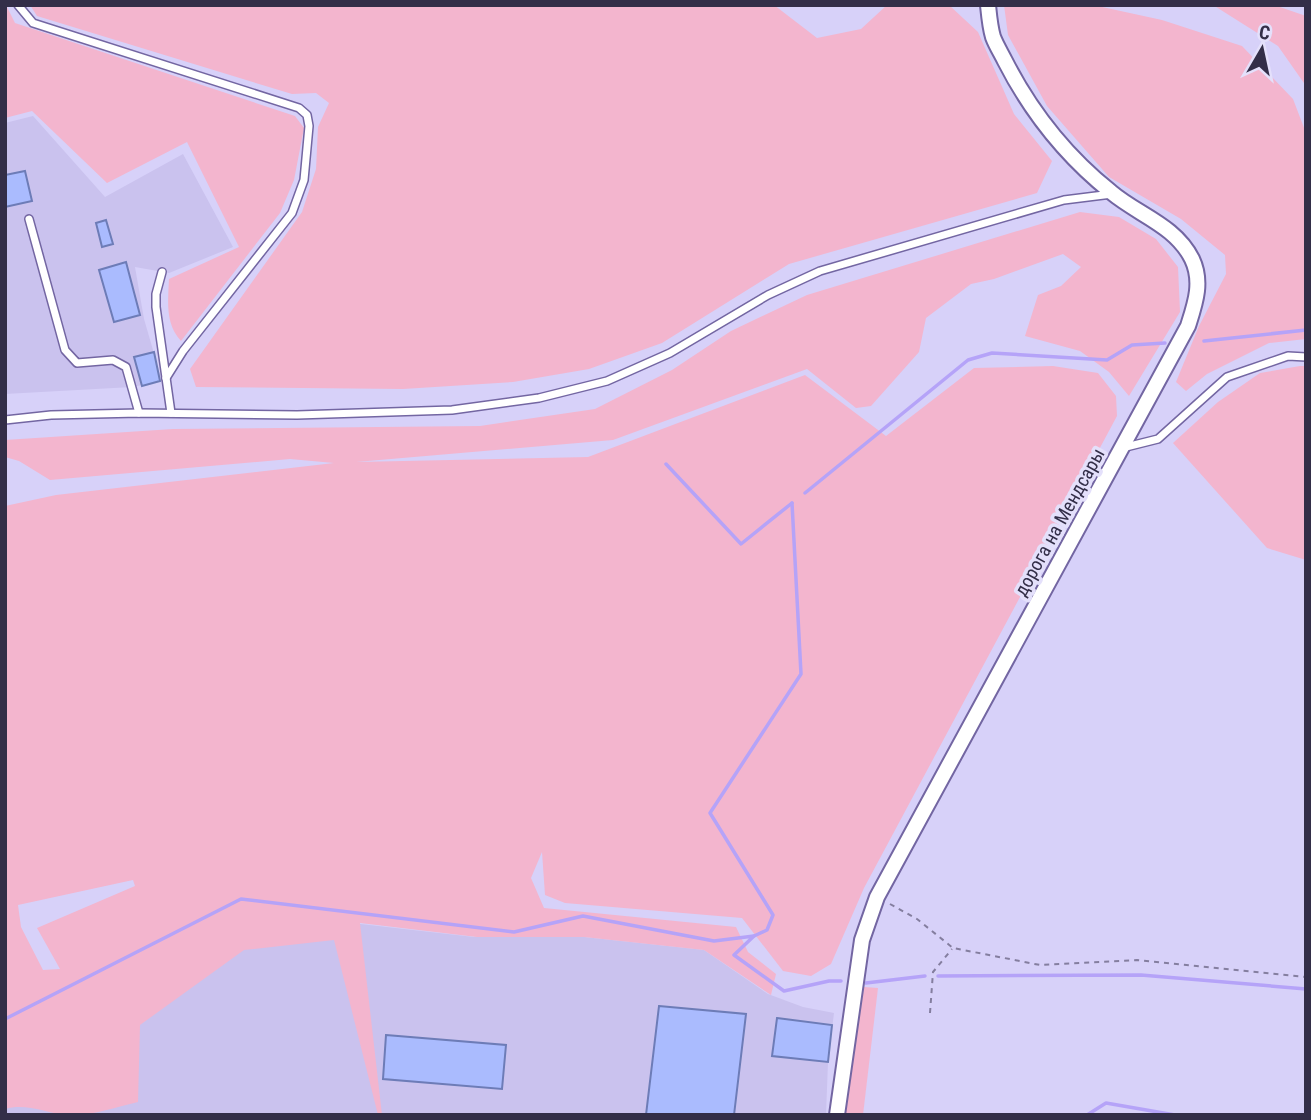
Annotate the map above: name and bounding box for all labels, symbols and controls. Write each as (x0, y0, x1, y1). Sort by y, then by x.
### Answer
north arrow (1227, 14, 1297, 84)
text: С (1257, 20, 1272, 45)
street label: дорога на Мендсары (1009, 444, 1110, 600)

